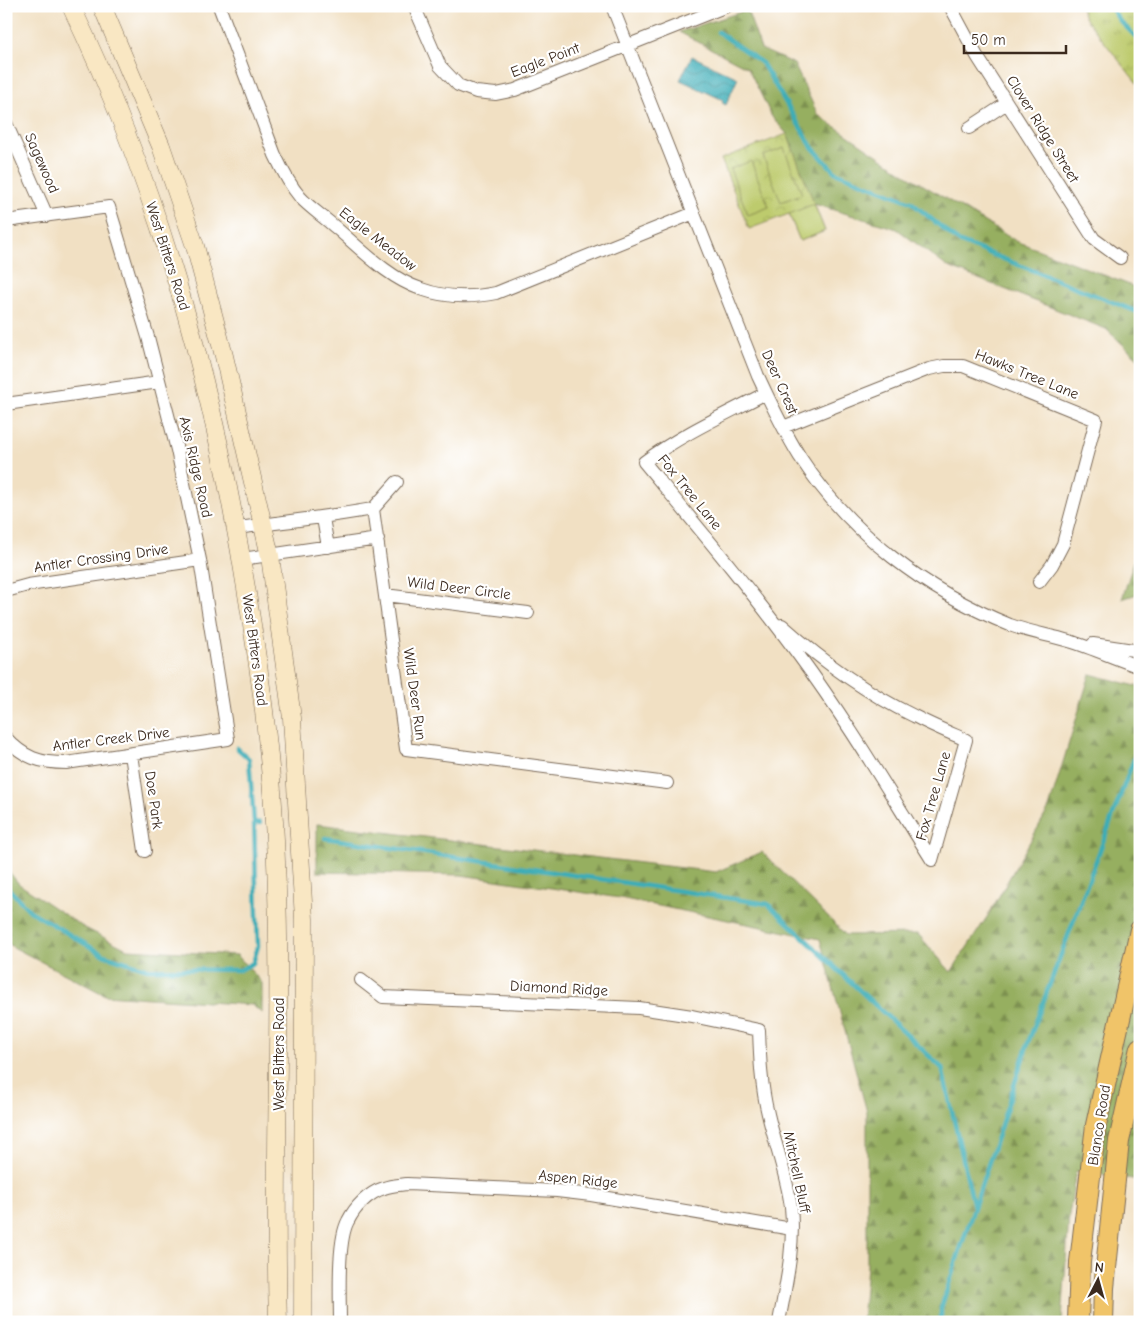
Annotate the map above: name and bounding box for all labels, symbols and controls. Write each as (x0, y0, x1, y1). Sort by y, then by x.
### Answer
scale bar (964, 22, 1066, 54)
text: 50 m (971, 31, 1006, 49)
street label: Eagle Point (508, 38, 583, 81)
street label: Clover Ridge Street (1003, 72, 1084, 187)
street label: Sagewood (21, 130, 63, 196)
street label: West Bitters Road (142, 199, 194, 313)
street label: Eagle Meadow (336, 203, 420, 275)
street label: Hawks Tree Lane (972, 345, 1082, 403)
street label: Deer Crest (758, 347, 802, 418)
street label: Axis Ridge Road (176, 414, 216, 520)
street label: Fox Tree Lane (654, 451, 726, 534)
street label: Antler Crossing Drive (33, 540, 170, 576)
street label: Wild Deer Circle (406, 573, 512, 603)
street label: West Bitters Road (238, 593, 272, 707)
street label: Wild Deer Run (400, 647, 430, 741)
street label: Antler Creek Drive (52, 723, 171, 755)
street label: Fox Tree Lane (912, 749, 954, 843)
street label: Doe Park (141, 770, 167, 831)
street label: Diamond Ridge (510, 976, 609, 1000)
street label: West Bitters Road (270, 998, 288, 1111)
street label: Blanco Road (1084, 1083, 1114, 1167)
street label: Mitchell Bluff (780, 1130, 815, 1215)
street label: Aspen Ridge (538, 1166, 619, 1192)
north arrow (1074, 1256, 1124, 1306)
text: N (1094, 1259, 1105, 1276)

